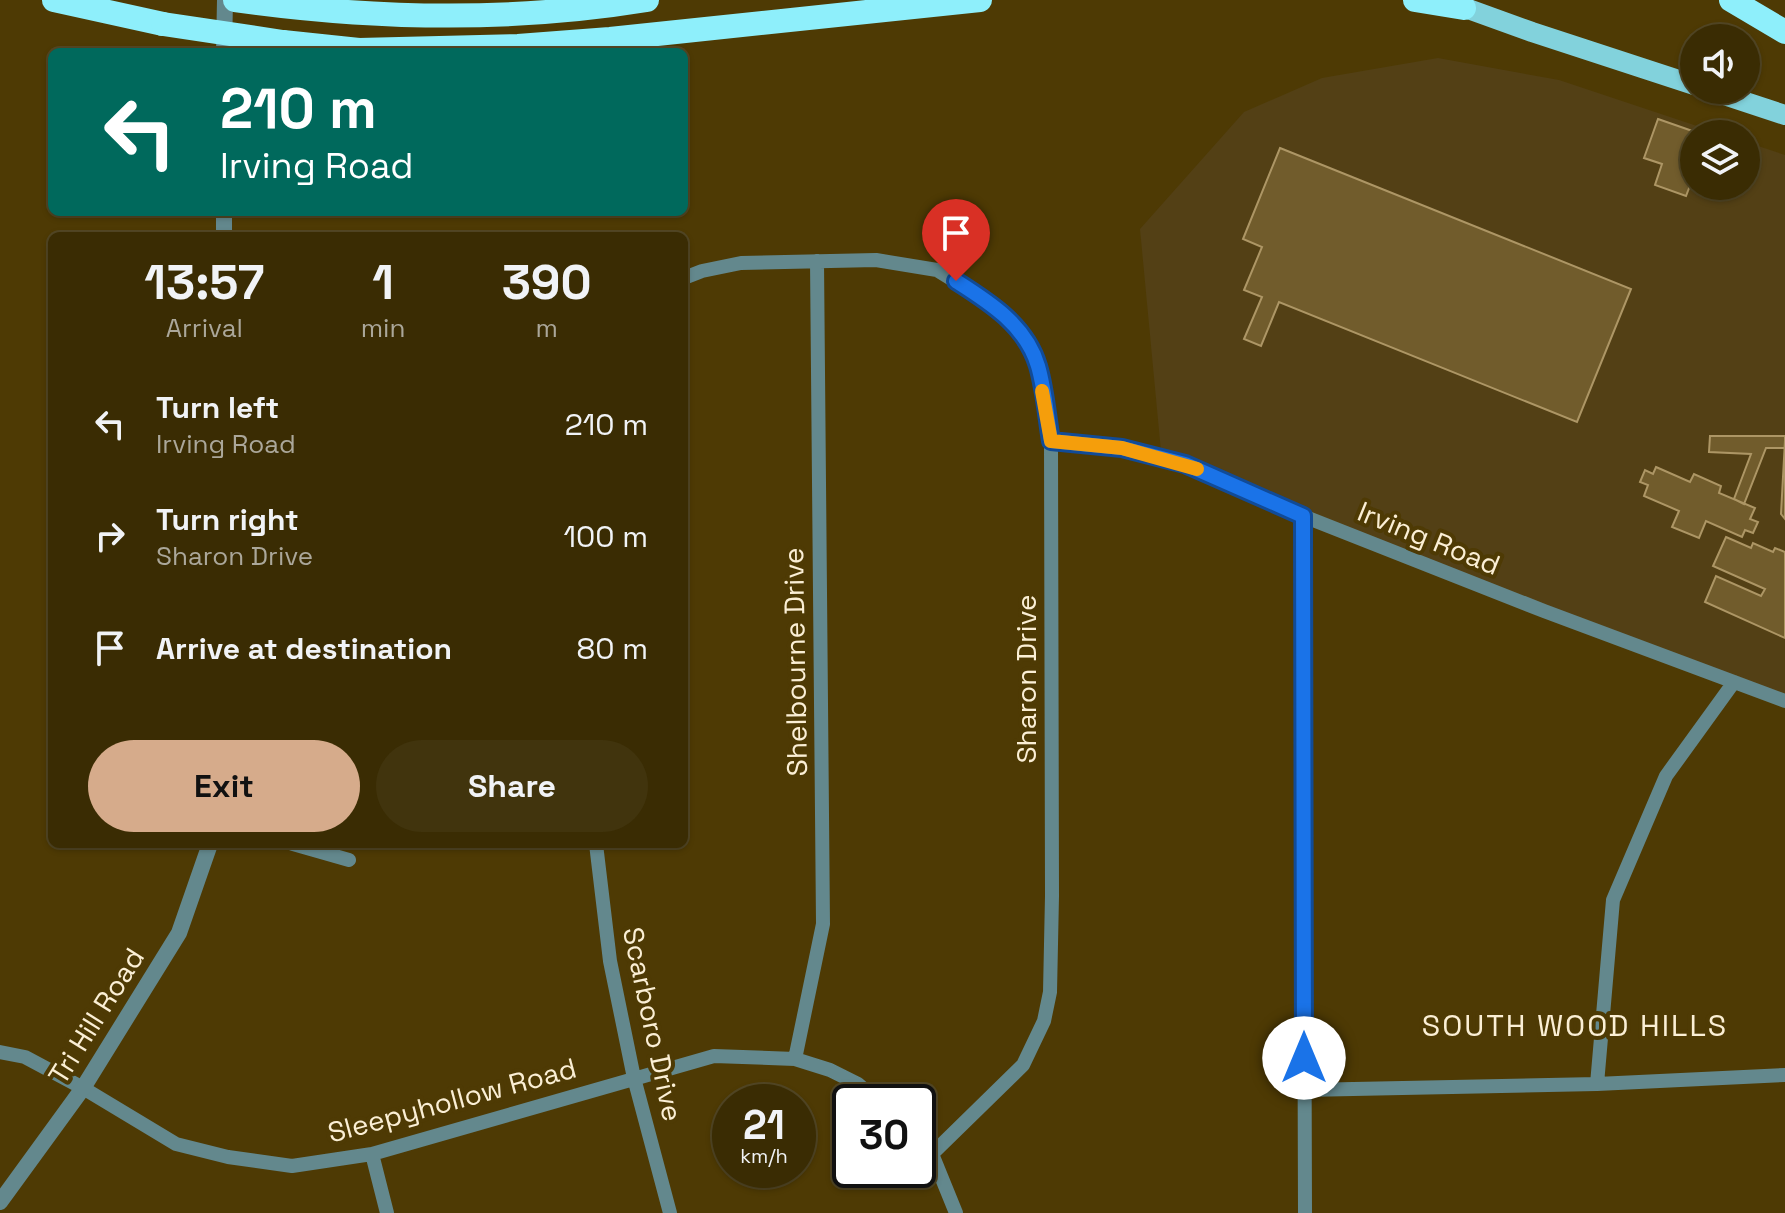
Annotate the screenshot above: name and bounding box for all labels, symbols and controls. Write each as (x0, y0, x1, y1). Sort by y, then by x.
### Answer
map controls (1680, 24, 1760, 200)
button: sound (1680, 24, 1760, 104)
text: 210 m (220, 73, 377, 144)
icon: left (88, 80, 192, 184)
button: layers (1680, 120, 1760, 200)
text: Irving Road (220, 143, 413, 189)
pin (922, 199, 990, 281)
icon: arrive (934, 211, 978, 255)
text: 13:57 (144, 252, 264, 313)
text: 1 (372, 252, 394, 313)
text: 390 (502, 252, 592, 313)
text: Arrival (166, 311, 243, 345)
text: min (361, 311, 405, 345)
text: m (535, 311, 558, 345)
text: Turn left (156, 388, 279, 427)
icon: left (88, 402, 132, 446)
text: 210 m (565, 405, 648, 444)
text: Irving Road (156, 427, 296, 461)
street label: Irving Road (1353, 493, 1505, 583)
text: Turn right (156, 500, 299, 539)
icon: right (88, 514, 132, 558)
text: 100 m (563, 517, 648, 556)
text: Sharon Drive (156, 539, 313, 573)
street label: Shelbourne Drive (775, 547, 815, 777)
street label: Sharon Drive (1008, 594, 1044, 764)
icon: arrive (88, 626, 132, 670)
text: Arrive at destination (156, 629, 452, 668)
text: 80 m (577, 629, 648, 668)
button: Exit (88, 740, 360, 832)
button: Share (376, 740, 648, 832)
street label: Scarboro Drive (615, 924, 691, 1124)
street label: Tri Hill Road (40, 941, 152, 1091)
district label: SOUTH WOOD HILLS (1422, 1006, 1728, 1045)
position arrow (1262, 1016, 1346, 1100)
street label: Sleepyhollow Road (324, 1049, 580, 1151)
speed limit sign: 30 (832, 1084, 936, 1188)
text: 21 (743, 1100, 785, 1151)
text: km/h (740, 1143, 788, 1169)

